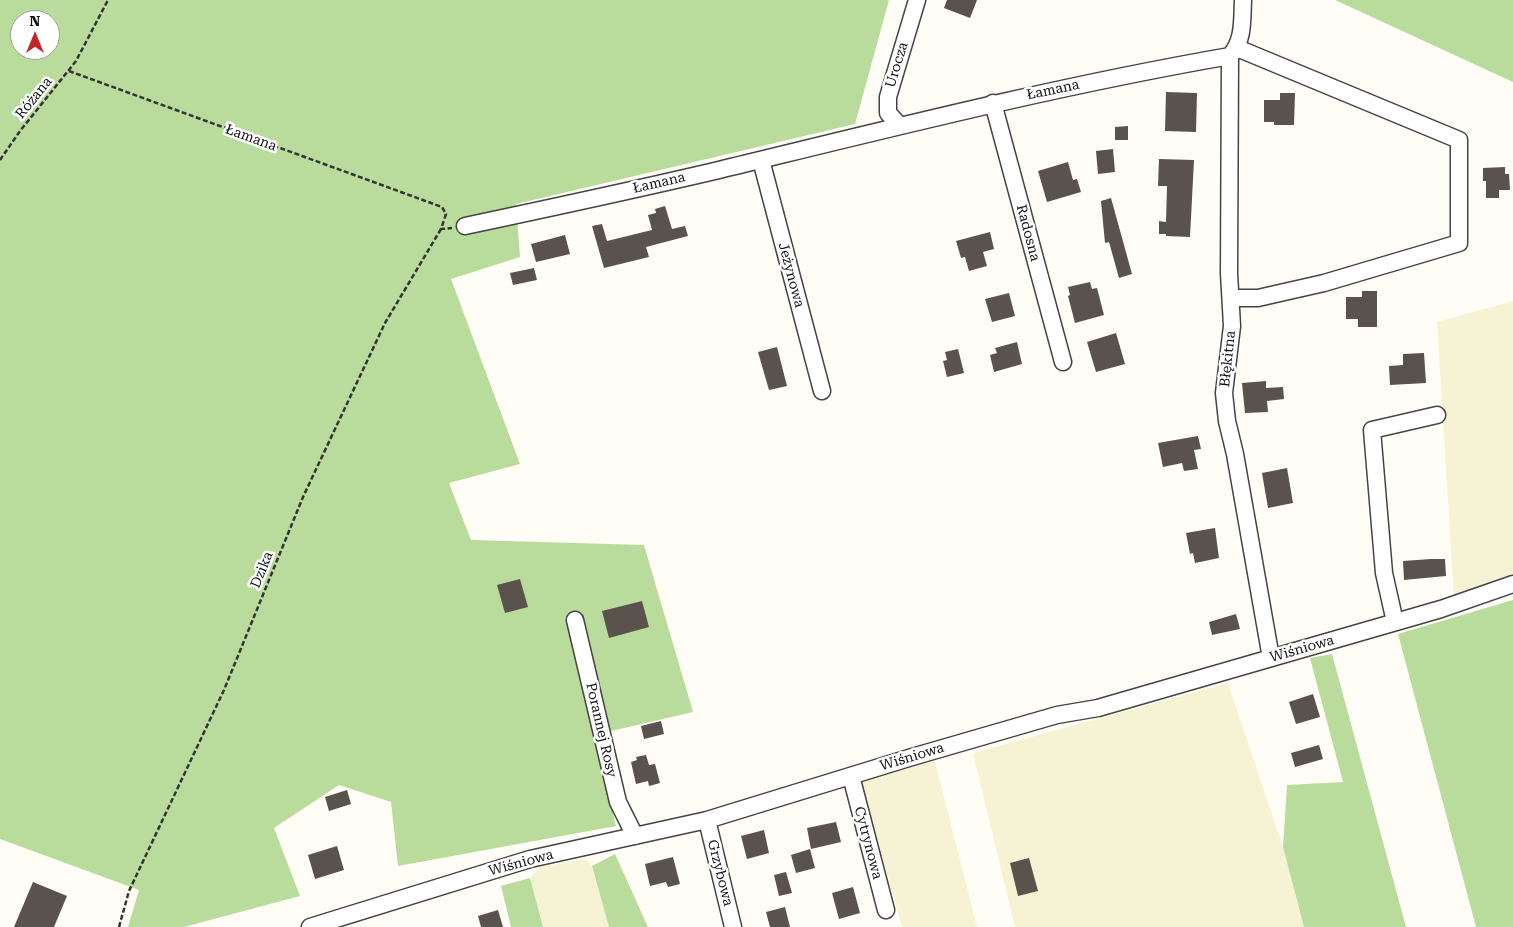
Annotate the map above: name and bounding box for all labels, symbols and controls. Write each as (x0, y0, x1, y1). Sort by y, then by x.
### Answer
north arrow (10, 10, 60, 60)
text: N (30, 13, 40, 29)
street label: Urocza (882, 40, 912, 90)
street label: Różana (12, 74, 56, 122)
street label: Łamana (1025, 76, 1081, 104)
street label: Łamana (223, 121, 279, 155)
street label: Łamana (631, 169, 687, 197)
street label: Radosna (1012, 203, 1044, 263)
street label: Jeżynowa (774, 241, 808, 309)
street label: Błękitna (1217, 330, 1239, 388)
street label: Dzika (247, 549, 277, 591)
street label: Wiśniowa (1268, 632, 1336, 666)
street label: Porannej Rosy (582, 681, 620, 779)
street label: Wiśniowa (878, 739, 946, 775)
street label: Cytrynowa (850, 805, 886, 881)
street label: Grzybowa (704, 838, 736, 908)
street label: Wiśniowa (487, 846, 555, 880)

